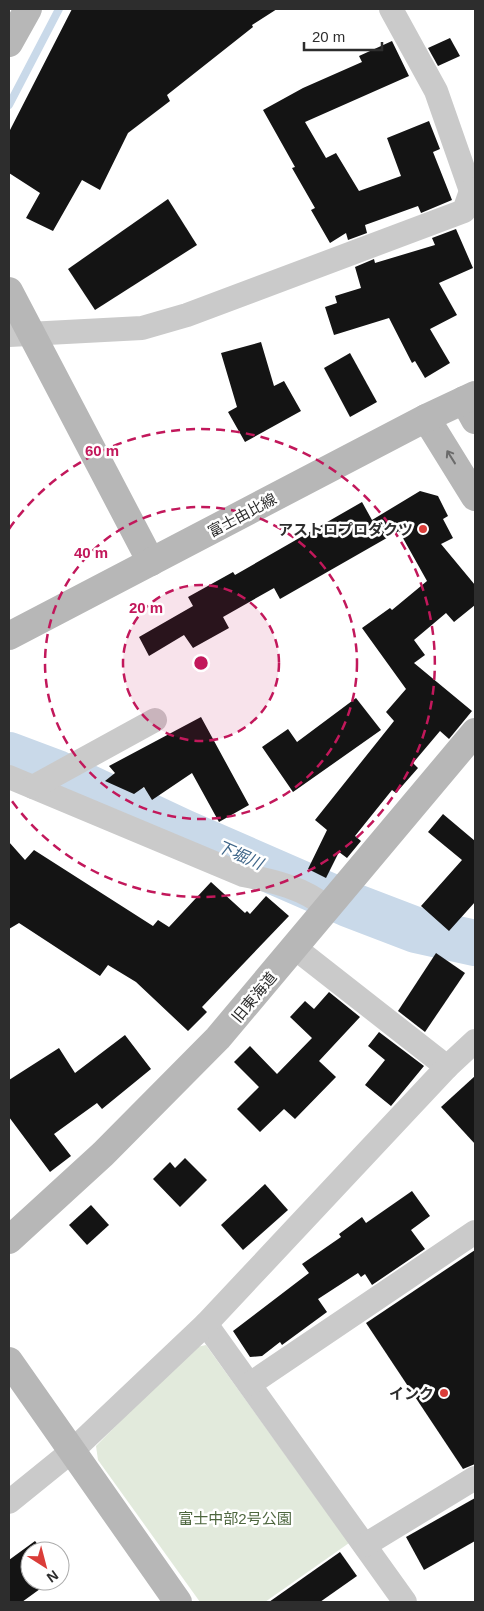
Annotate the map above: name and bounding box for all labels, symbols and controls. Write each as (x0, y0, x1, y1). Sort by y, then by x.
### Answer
scale bar (304, 20, 382, 52)
text: 20 m (312, 28, 345, 45)
text: 60 m (85, 442, 119, 459)
one-way arrow (445, 451, 455, 465)
street label: 富士由比線 (205, 490, 279, 540)
place label: アストロプロダクツ (278, 521, 413, 538)
marker: アストロプロダクツ (417, 523, 429, 535)
text: 40 m (74, 544, 108, 561)
text: 20 m (129, 599, 163, 616)
centre of rings (192, 654, 210, 672)
water label: 下堀川 (215, 837, 267, 873)
street label: 旧東海道 (228, 969, 280, 1025)
place label: インク (389, 1385, 434, 1402)
marker: インク (438, 1387, 450, 1399)
park label: 富士中部2号公園 (178, 1510, 292, 1527)
north arrow (20, 1541, 70, 1591)
text: N (44, 1567, 61, 1586)

